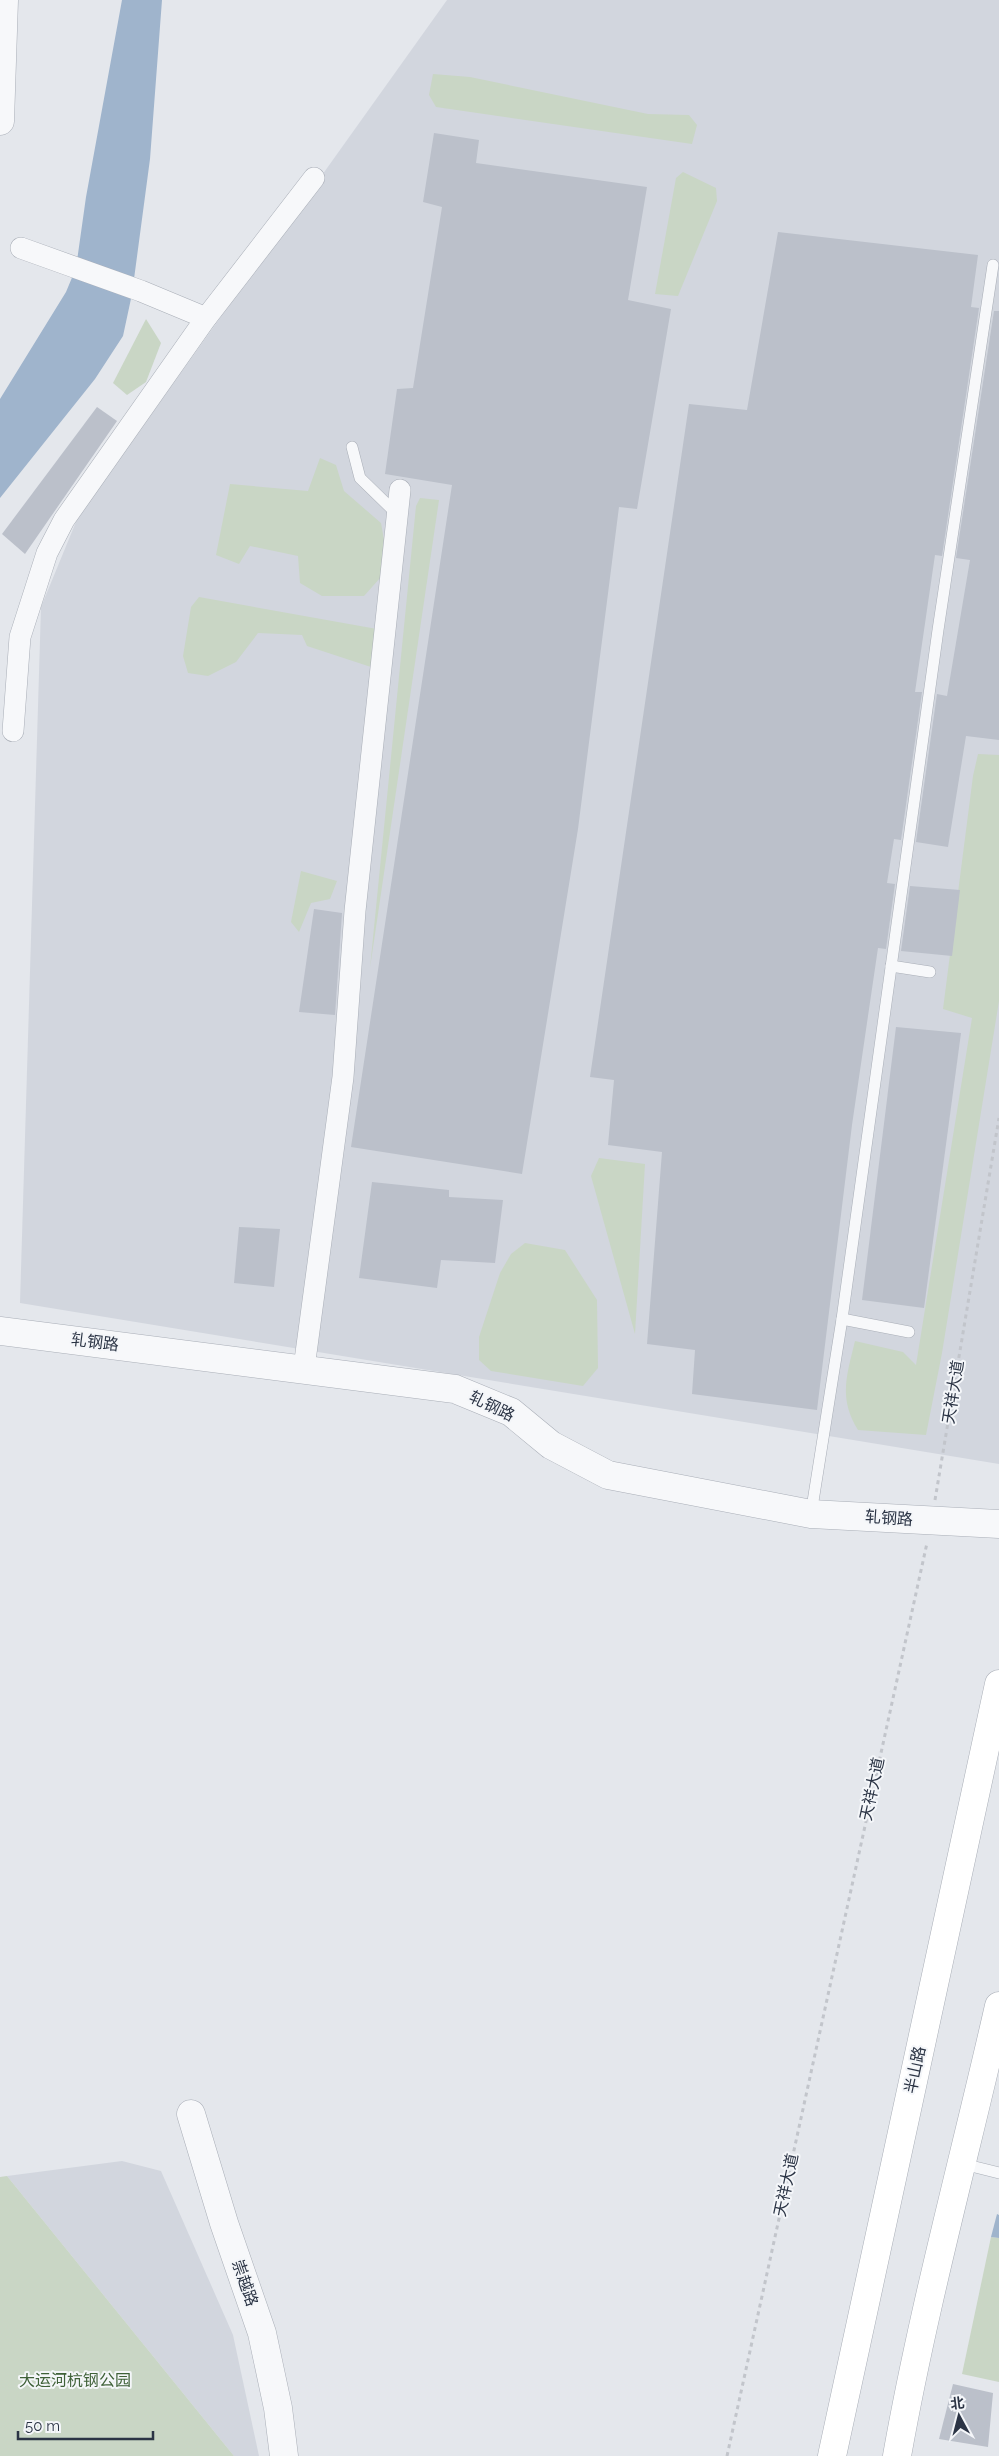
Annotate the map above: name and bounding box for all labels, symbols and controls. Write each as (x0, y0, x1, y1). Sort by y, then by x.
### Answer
street label: 轧钢路 (70, 1330, 120, 1354)
street label: 天祥大道 (939, 1359, 967, 1425)
street label: 轧钢路 (466, 1387, 518, 1425)
street label: 轧钢路 (864, 1507, 914, 1529)
street label: 天祥大道 (856, 1756, 888, 1822)
street label: 半山路 (901, 2045, 929, 2095)
street label: 天祥大道 (770, 2152, 802, 2218)
street label: 崇越路 (228, 2257, 262, 2309)
park label: 大运河杭钢公园 (19, 2371, 131, 2390)
north arrow (934, 2391, 984, 2441)
text: 北 (949, 2394, 965, 2412)
scale bar (18, 2408, 152, 2440)
text: 50 m (25, 2417, 60, 2435)

